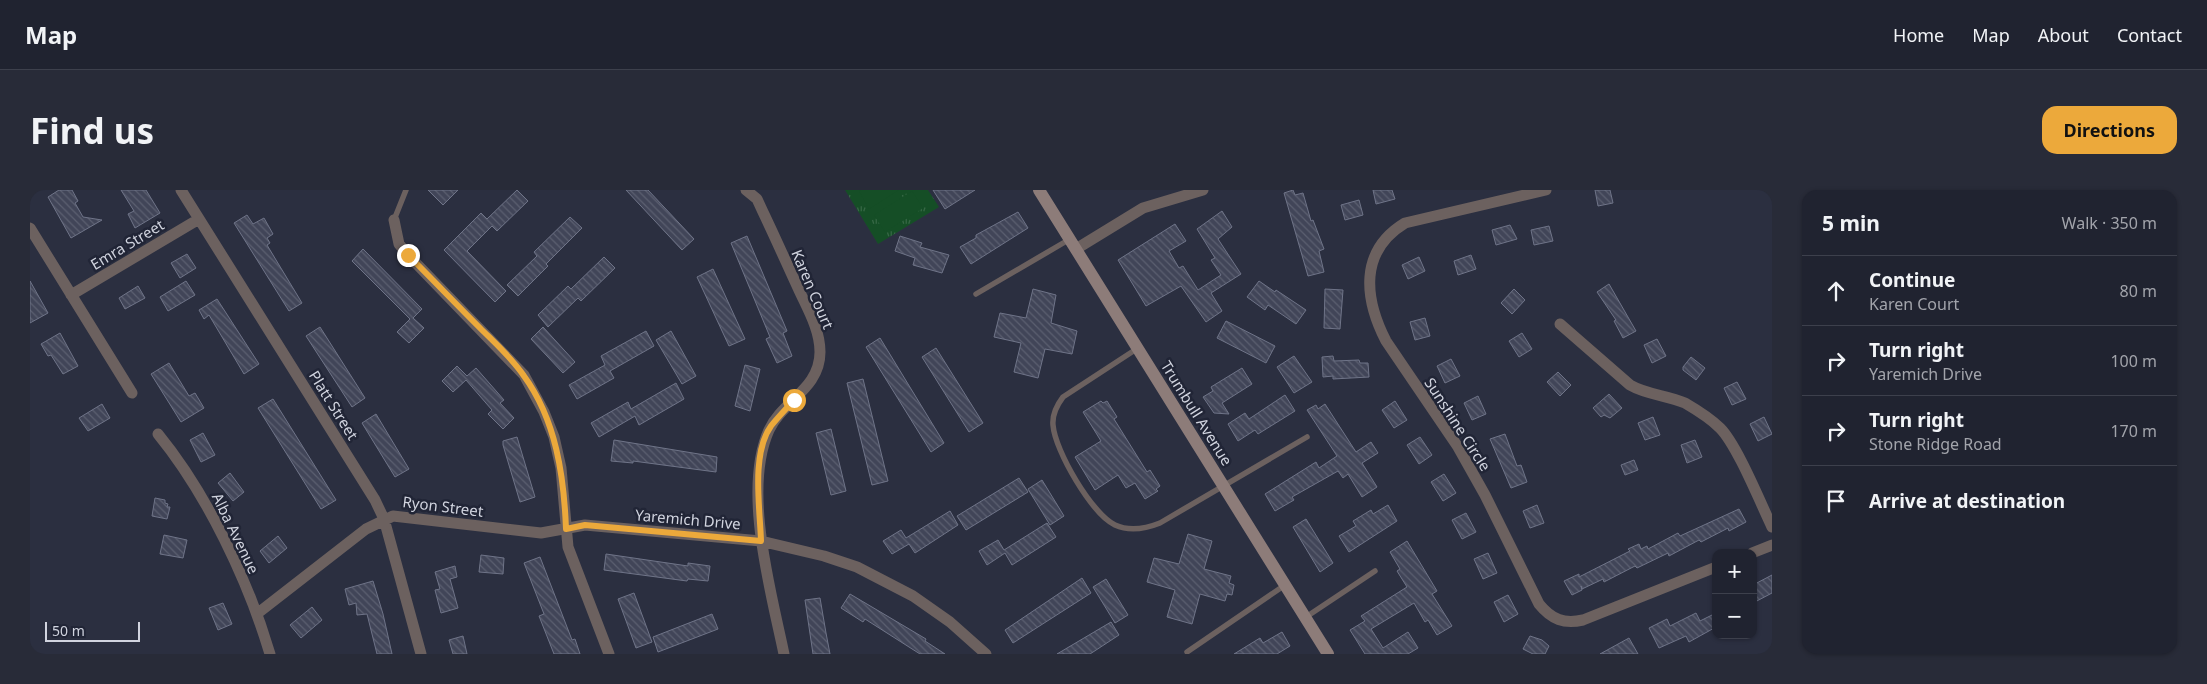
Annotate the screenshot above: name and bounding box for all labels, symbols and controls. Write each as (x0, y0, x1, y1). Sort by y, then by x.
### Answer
text: Map (25, 18, 77, 51)
text: Home (1893, 23, 1944, 47)
text: Map (1972, 23, 2010, 47)
text: About (2038, 23, 2089, 47)
text: Contact (2117, 23, 2182, 47)
button: Directions (2042, 106, 2177, 154)
text: Find us (30, 107, 154, 154)
text: 5 min (1822, 209, 1880, 237)
text: Walk · 350 m (2062, 212, 2157, 234)
street label: Emra Street (87, 214, 168, 274)
route end (397, 244, 420, 267)
street label: Karen Court (787, 246, 839, 332)
text: Continue (1869, 267, 1955, 293)
icon: ahead (1822, 277, 1850, 305)
text: 80 m (2120, 280, 2157, 302)
text: Karen Court (1869, 293, 1959, 315)
text: Turn right (1869, 337, 1964, 363)
icon: right (1822, 347, 1850, 375)
text: 100 m (2110, 350, 2157, 372)
street label: Trumbull Avenue (1157, 357, 1237, 469)
text: Yaremich Drive (1869, 363, 1982, 385)
street label: Platt Street (305, 367, 363, 444)
street label: Sunshine Circle (1420, 373, 1496, 475)
route start (783, 389, 806, 412)
text: Turn right (1869, 407, 1964, 433)
icon: right (1822, 417, 1850, 445)
text: 170 m (2110, 420, 2157, 442)
text: Stone Ridge Road (1869, 433, 2002, 455)
icon: arrive (1822, 487, 1850, 515)
text: Arrive at destination (1869, 488, 2065, 514)
street label: Alba Avenue (208, 489, 264, 577)
street label: Ryon Street (402, 491, 485, 521)
street label: Yaremich Drive (634, 504, 742, 534)
map controls (1712, 549, 1757, 639)
button: + (1712, 549, 1757, 594)
button: − (1712, 594, 1757, 639)
scale bar (45, 619, 140, 642)
text: 50 m (52, 621, 85, 640)

